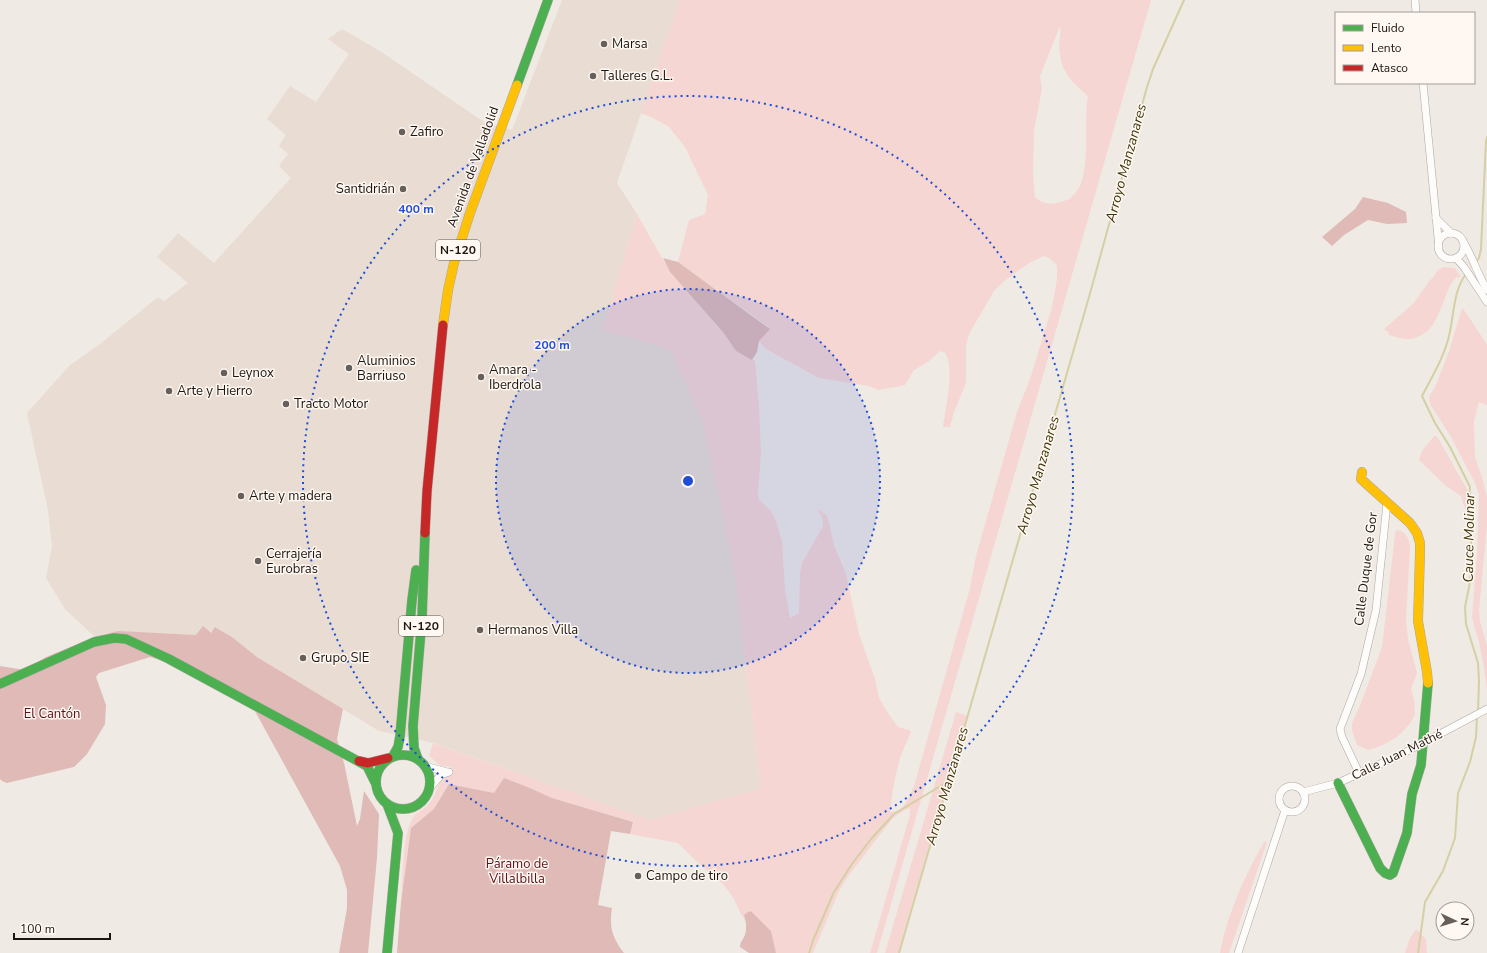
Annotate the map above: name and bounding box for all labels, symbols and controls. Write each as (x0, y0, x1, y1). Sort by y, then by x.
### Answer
legend (1335, 12, 1475, 84)
text: Fluido (1371, 20, 1405, 36)
place label: Marsa (612, 35, 648, 53)
marker: Marsa (599, 39, 609, 49)
text: Lento (1371, 40, 1402, 56)
text: Atasco (1371, 60, 1408, 76)
place label: Talleres G.L. (601, 67, 673, 85)
marker: Talleres G.L. (588, 71, 598, 81)
water label: Arroyo Manzanares (1101, 101, 1151, 225)
street label: Avenida de Valladolid (443, 104, 503, 230)
place label: Zafiro (410, 123, 443, 141)
marker: Zafiro (397, 127, 407, 137)
place label: Santidrián (336, 180, 395, 198)
marker: Santidrián (398, 184, 408, 194)
text: 400 m (398, 201, 434, 217)
road number: N-120 (436, 240, 480, 260)
text: 200 m (534, 337, 570, 353)
place label: Aluminios Barriuso (357, 352, 416, 385)
place label: Amara - Iberdrola (489, 361, 542, 394)
marker: Aluminios Barriuso (344, 363, 354, 373)
place label: Leynox (232, 364, 274, 382)
marker: Leynox (219, 368, 229, 378)
marker: Amara - Iberdrola (476, 372, 486, 382)
place label: Arte y Hierro (177, 382, 253, 400)
marker: Arte y Hierro (164, 386, 174, 396)
place label: Tracto Motor (294, 395, 368, 413)
marker: Tracto Motor (281, 399, 291, 409)
water label: Arroyo Manzanares (1012, 414, 1064, 537)
centre of rings (681, 474, 695, 488)
place label: Arte y madera (249, 487, 332, 505)
marker: Arte y madera (236, 491, 246, 501)
water label: Cauce Molinar (1459, 492, 1479, 583)
street label: Calle Duque de Gor (1350, 511, 1382, 627)
place label: Cerrajería Eurobras (266, 545, 322, 578)
marker: Cerrajería Eurobras (253, 556, 263, 566)
road number: N-120 (399, 616, 443, 636)
place label: Hermanos Villa (488, 621, 578, 639)
marker: Hermanos Villa (475, 625, 485, 635)
place label: Grupo SIE (311, 649, 369, 667)
marker: Grupo SIE (298, 653, 308, 663)
park label: El Cantón (24, 705, 80, 723)
water label: Arroyo Manzanares (921, 725, 973, 848)
street label: Calle Juan Mathé (1348, 725, 1446, 785)
park label: Páramo de Villalbilla (486, 855, 548, 888)
place label: Campo de tiro (646, 867, 728, 885)
marker: Campo de tiro (633, 871, 643, 881)
north arrow (1435, 901, 1475, 941)
scale bar (14, 915, 110, 941)
text: N (1457, 917, 1472, 926)
text: 100 m (20, 921, 55, 937)

